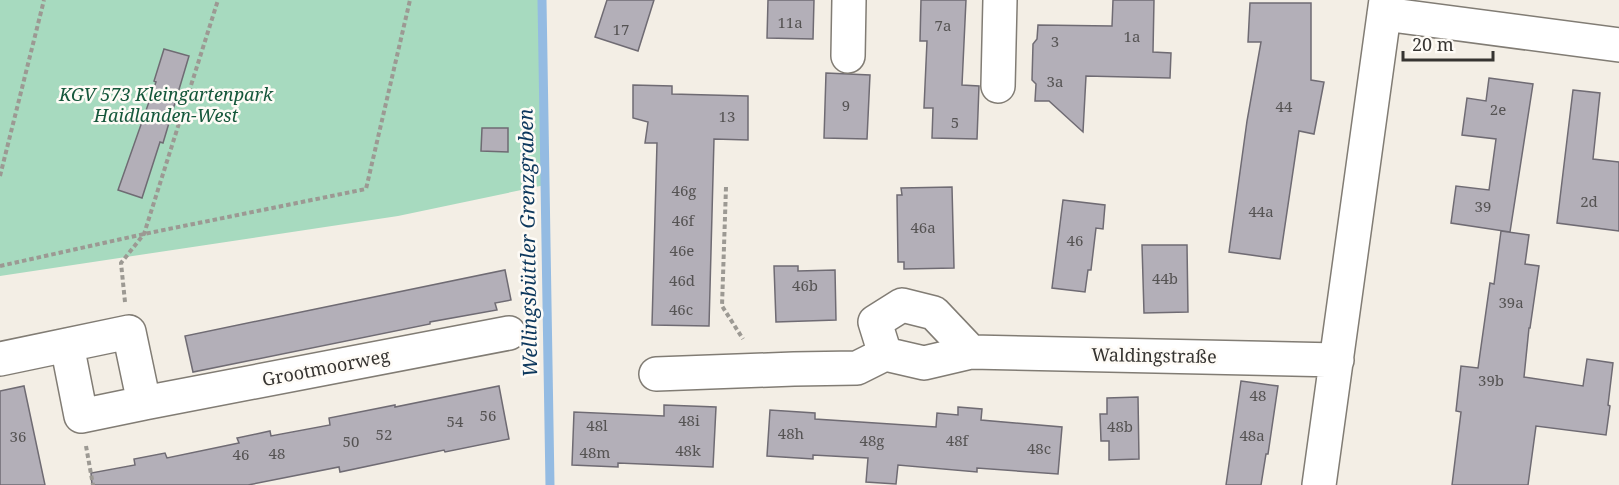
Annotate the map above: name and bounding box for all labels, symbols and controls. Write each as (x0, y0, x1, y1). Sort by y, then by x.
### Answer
house number: 11a (777, 12, 803, 32)
house number: 7a (935, 15, 951, 35)
house number: 17 (613, 19, 629, 39)
scale bar (1403, 24, 1493, 62)
house number: 1a (1124, 26, 1140, 46)
house number: 3 (1051, 31, 1059, 51)
text: 20 m (1412, 32, 1454, 56)
house number: 3a (1047, 71, 1063, 91)
park label: KGV 573 Kleingartenpark Haidlanden-West (58, 82, 274, 127)
house number: 9 (842, 95, 850, 115)
house number: 44 (1276, 96, 1293, 116)
house number: 2e (1490, 99, 1506, 119)
house number: 13 (719, 106, 735, 126)
water label: Wellingsbüttler Grenzgraben (512, 108, 543, 378)
house number: 5 (951, 112, 959, 132)
house number: 46g (672, 180, 696, 200)
house number: 2d (1580, 191, 1598, 211)
house number: 39 (1475, 196, 1491, 216)
house number: 44a (1248, 201, 1274, 221)
house number: 46f (672, 210, 696, 230)
house number: 46a (910, 217, 936, 237)
house number: 46 (1067, 230, 1083, 250)
house number: 46e (670, 240, 694, 260)
house number: 44b (1152, 268, 1178, 288)
house number: 46d (669, 270, 695, 290)
house number: 46b (792, 275, 818, 295)
house number: 39a (1498, 292, 1524, 312)
house number: 46c (669, 299, 693, 319)
street label: Waldingstraße (1091, 342, 1217, 368)
street label: Grootmoorweg (260, 343, 392, 391)
house number: 39b (1478, 370, 1504, 390)
house number: 48 (1250, 385, 1266, 405)
house number: 56 (480, 405, 496, 425)
house number: 48i (678, 410, 700, 430)
house number: 54 (447, 411, 464, 431)
house number: 48l (586, 415, 608, 435)
house number: 48b (1107, 416, 1133, 436)
house number: 48h (778, 423, 805, 443)
house number: 52 (376, 424, 392, 444)
house number: 48a (1239, 425, 1265, 445)
house number: 36 (10, 426, 26, 446)
house number: 48g (860, 430, 884, 450)
house number: 48f (946, 430, 970, 450)
house number: 50 (343, 431, 359, 451)
house number: 48c (1027, 438, 1051, 458)
house number: 48k (675, 440, 701, 460)
house number: 48m (580, 442, 610, 462)
house number: 48 (269, 443, 285, 463)
house number: 46 (233, 444, 249, 464)

